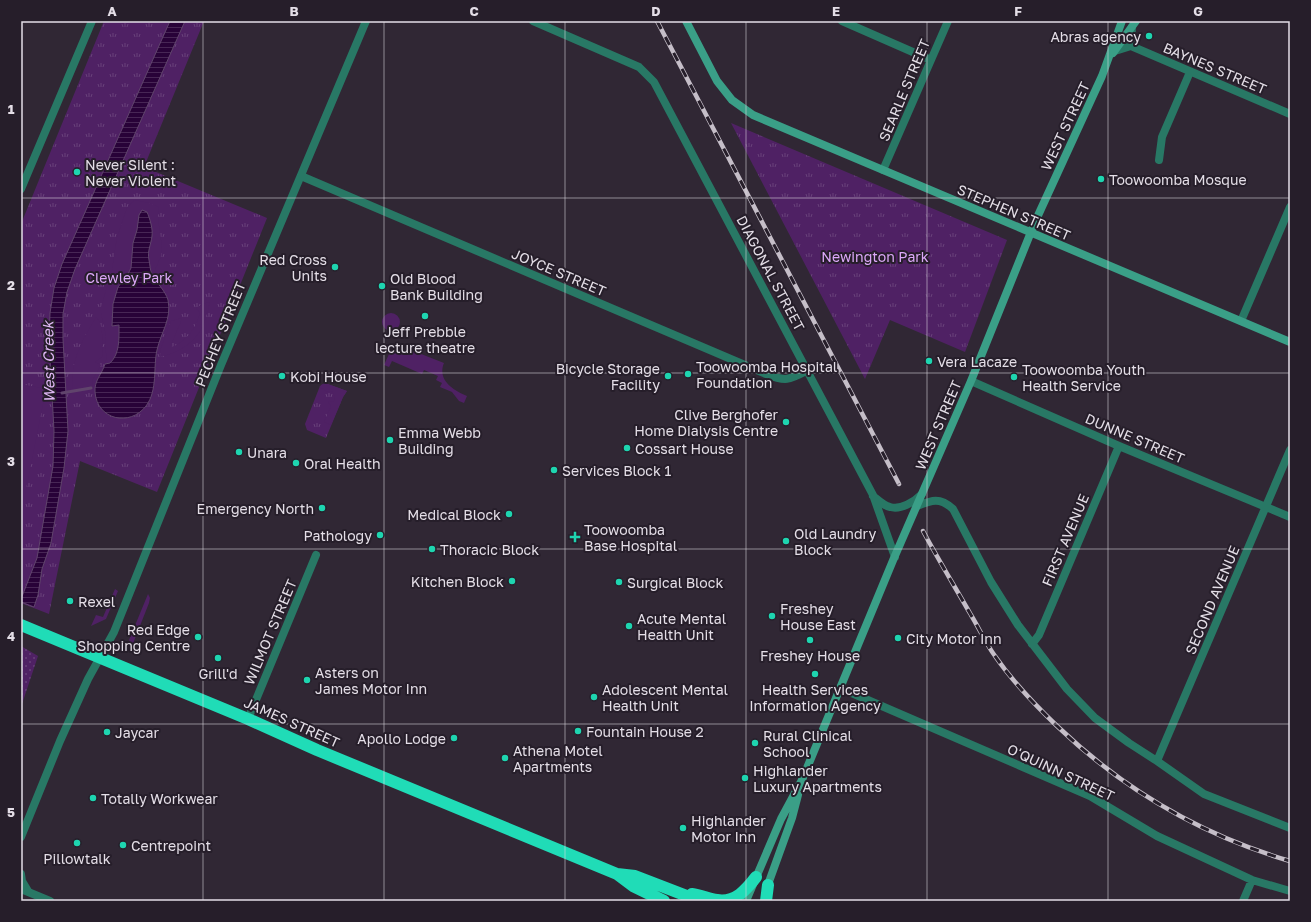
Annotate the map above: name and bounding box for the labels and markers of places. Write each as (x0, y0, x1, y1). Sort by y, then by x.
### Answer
place label: Abras agency (1050, 28, 1141, 45)
marker: Abras agency (1144, 31, 1154, 41)
place label: Never Silent : Never Violent (85, 156, 176, 189)
marker: Never Silent : Never Violent (72, 167, 82, 177)
place label: Toowoomba Mosque (1109, 171, 1247, 188)
marker: Toowoomba Mosque (1096, 174, 1106, 184)
place label: Red Cross Units (259, 251, 327, 284)
marker: Red Cross Units (330, 262, 340, 272)
place label: Old Blood Bank Building (390, 270, 483, 303)
marker: Old Blood Bank Building (377, 281, 387, 291)
marker: Jeff Prebble lecture theatre (420, 311, 430, 321)
place label: Jeff Prebble lecture theatre (375, 323, 475, 356)
place label: Vera Lacaze (937, 353, 1017, 370)
marker: Vera Lacaze (924, 356, 934, 366)
place label: Toowoomba Hospital Foundation (696, 358, 837, 391)
place label: Bicycle Storage Facility (556, 360, 660, 393)
place label: Toowoomba Youth Health Service (1022, 361, 1145, 394)
place label: Kobi House (290, 368, 367, 385)
marker: Toowoomba Hospital Foundation (683, 369, 693, 379)
marker: Kobi House (277, 371, 287, 381)
marker: Bicycle Storage Facility (663, 371, 673, 381)
marker: Toowoomba Youth Health Service (1009, 372, 1019, 382)
place label: Clive Berghofer Home Dialysis Centre (634, 406, 779, 439)
marker: Clive Berghofer Home Dialysis Centre (781, 417, 791, 427)
place label: Emma Webb Building (398, 424, 481, 457)
marker: Emma Webb Building (385, 435, 395, 445)
place label: Cossart House (635, 440, 734, 457)
marker: Cossart House (622, 443, 632, 453)
place label: Unara (247, 444, 287, 461)
marker: Unara (234, 447, 244, 457)
place label: Oral Health (304, 455, 381, 472)
marker: Oral Health (291, 458, 301, 468)
place label: Services Block 1 (562, 462, 671, 479)
marker: Services Block 1 (549, 465, 559, 475)
place label: Emergency North (197, 500, 314, 517)
marker: Emergency North (317, 503, 327, 513)
place label: Medical Block (407, 506, 501, 523)
marker: Medical Block (504, 509, 514, 519)
place label: Toowoomba Base Hospital (584, 521, 677, 554)
place label: Old Laundry Block (794, 525, 876, 558)
place label: Pathology (303, 527, 372, 544)
marker: Pathology (375, 530, 385, 540)
marker: Toowoomba Base Hospital (569, 531, 581, 543)
marker: Old Laundry Block (781, 536, 791, 546)
place label: Thoracic Block (440, 541, 539, 558)
marker: Thoracic Block (427, 544, 437, 554)
place label: Kitchen Block (411, 573, 504, 590)
place label: Surgical Block (627, 574, 723, 591)
marker: Kitchen Block (507, 576, 517, 586)
marker: Surgical Block (614, 577, 624, 587)
place label: Rexel (78, 593, 115, 610)
marker: Rexel (65, 596, 75, 606)
place label: Freshey House East (780, 600, 856, 633)
place label: Acute Mental Health Unit (637, 610, 726, 643)
marker: Freshey House East (767, 611, 777, 621)
place label: Red Edge Shopping Centre (77, 621, 190, 654)
marker: Acute Mental Health Unit (624, 621, 634, 631)
place label: City Motor Inn (906, 630, 1002, 647)
marker: Red Edge Shopping Centre (193, 632, 203, 642)
marker: City Motor Inn (893, 633, 903, 643)
marker: Freshey House (805, 635, 815, 645)
place label: Freshey House (760, 647, 860, 664)
marker: Grill'd (213, 653, 223, 663)
place label: Asters on James Motor Inn (315, 664, 427, 697)
place label: Grill'd (198, 665, 238, 682)
marker: Health Services Information Agency (810, 669, 820, 679)
marker: Asters on James Motor Inn (302, 675, 312, 685)
place label: Adolescent Mental Health Unit (602, 681, 728, 714)
place label: Health Services Information Agency (749, 681, 881, 714)
marker: Adolescent Mental Health Unit (589, 692, 599, 702)
place label: Fountain House 2 (586, 723, 704, 740)
place label: Jaycar (115, 724, 159, 741)
marker: Fountain House 2 (573, 726, 583, 736)
marker: Jaycar (102, 727, 112, 737)
place label: Rural Clinical School (763, 727, 852, 760)
place label: Apollo Lodge (357, 730, 446, 747)
marker: Apollo Lodge (449, 733, 459, 743)
marker: Rural Clinical School (750, 738, 760, 748)
place label: Athena Motel Apartments (513, 742, 603, 775)
marker: Athena Motel Apartments (500, 753, 510, 763)
place label: Highlander Luxury Apartments (753, 762, 882, 795)
marker: Highlander Luxury Apartments (740, 773, 750, 783)
place label: Totally Workwear (101, 790, 218, 807)
marker: Totally Workwear (88, 793, 98, 803)
place label: Highlander Motor Inn (691, 812, 766, 845)
marker: Highlander Motor Inn (678, 823, 688, 833)
place label: Centrepoint (131, 837, 211, 854)
marker: Pillowtalk (72, 838, 82, 848)
marker: Centrepoint (118, 840, 128, 850)
place label: Pillowtalk (43, 850, 111, 867)

